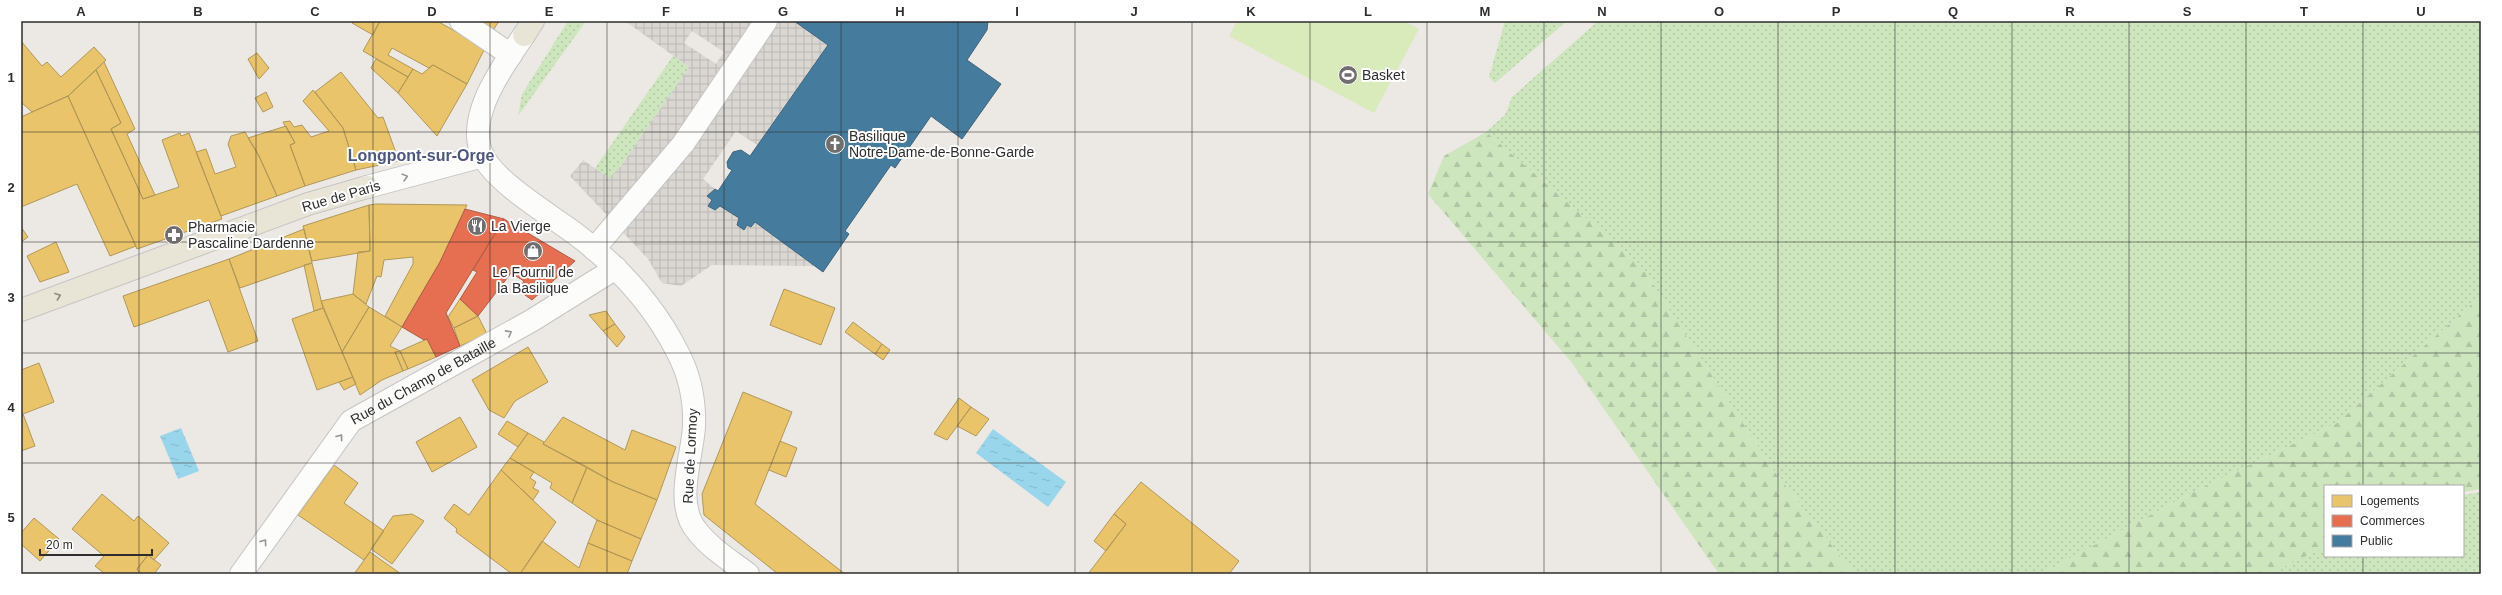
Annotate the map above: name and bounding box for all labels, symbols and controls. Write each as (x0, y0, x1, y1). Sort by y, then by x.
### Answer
text: A (76, 4, 86, 19)
text: B (193, 4, 203, 19)
text: C (310, 4, 320, 19)
text: D (427, 4, 437, 19)
text: E (545, 4, 554, 19)
text: F (662, 4, 670, 19)
text: G (778, 4, 788, 19)
text: H (895, 4, 905, 19)
text: I (1015, 4, 1019, 19)
text: J (1130, 4, 1138, 19)
text: K (1246, 4, 1256, 19)
text: L (1364, 4, 1372, 19)
text: M (1480, 4, 1490, 19)
text: N (1597, 4, 1607, 19)
text: O (1714, 4, 1724, 19)
text: P (1832, 4, 1841, 19)
text: Q (1948, 4, 1958, 19)
text: R (2065, 4, 2075, 19)
text: S (2183, 4, 2192, 19)
text: T (2300, 4, 2308, 19)
text: U (2416, 4, 2426, 19)
sports icon: Basket (1337, 64, 1359, 86)
place label: Basket (1362, 67, 1405, 83)
text: 1 (7, 70, 15, 85)
place label: Basilique Notre-Dame-de-Bonne-Garde (849, 128, 1034, 160)
church icon: Basilique Notre-Dame-de-Bonne-Garde (824, 133, 846, 155)
district label: Longpont-sur-Orge (348, 147, 494, 164)
one-way arrow (401, 174, 408, 182)
street label: Rue de Paris (300, 177, 382, 215)
text: 2 (7, 180, 15, 195)
restaurant icon: La Vierge (466, 215, 488, 237)
place label: La Vierge (491, 218, 551, 234)
place label: Pharmacie Pascaline Dardenne (188, 219, 314, 251)
pharmacy icon: Pharmacie Pascaline Dardenne (163, 224, 185, 246)
shop icon: Le Fournil de la Basilique (522, 240, 544, 262)
place label: Le Fournil de la Basilique (492, 264, 574, 296)
text: 3 (7, 290, 15, 305)
one-way arrow (54, 293, 61, 301)
one-way arrow (505, 330, 512, 338)
street label: Rue du Champ de Bataille (348, 334, 499, 428)
text: 4 (7, 400, 15, 415)
street label: Rue de Lormoy (680, 408, 700, 504)
one-way arrow (335, 434, 343, 441)
legend (2324, 485, 2464, 557)
text: Logements (2360, 494, 2419, 508)
text: 5 (7, 510, 15, 525)
text: Commerces (2360, 514, 2425, 528)
scale bar (40, 531, 152, 557)
text: Public (2360, 534, 2393, 548)
text: 20 m (46, 538, 73, 552)
one-way arrow (259, 540, 266, 547)

